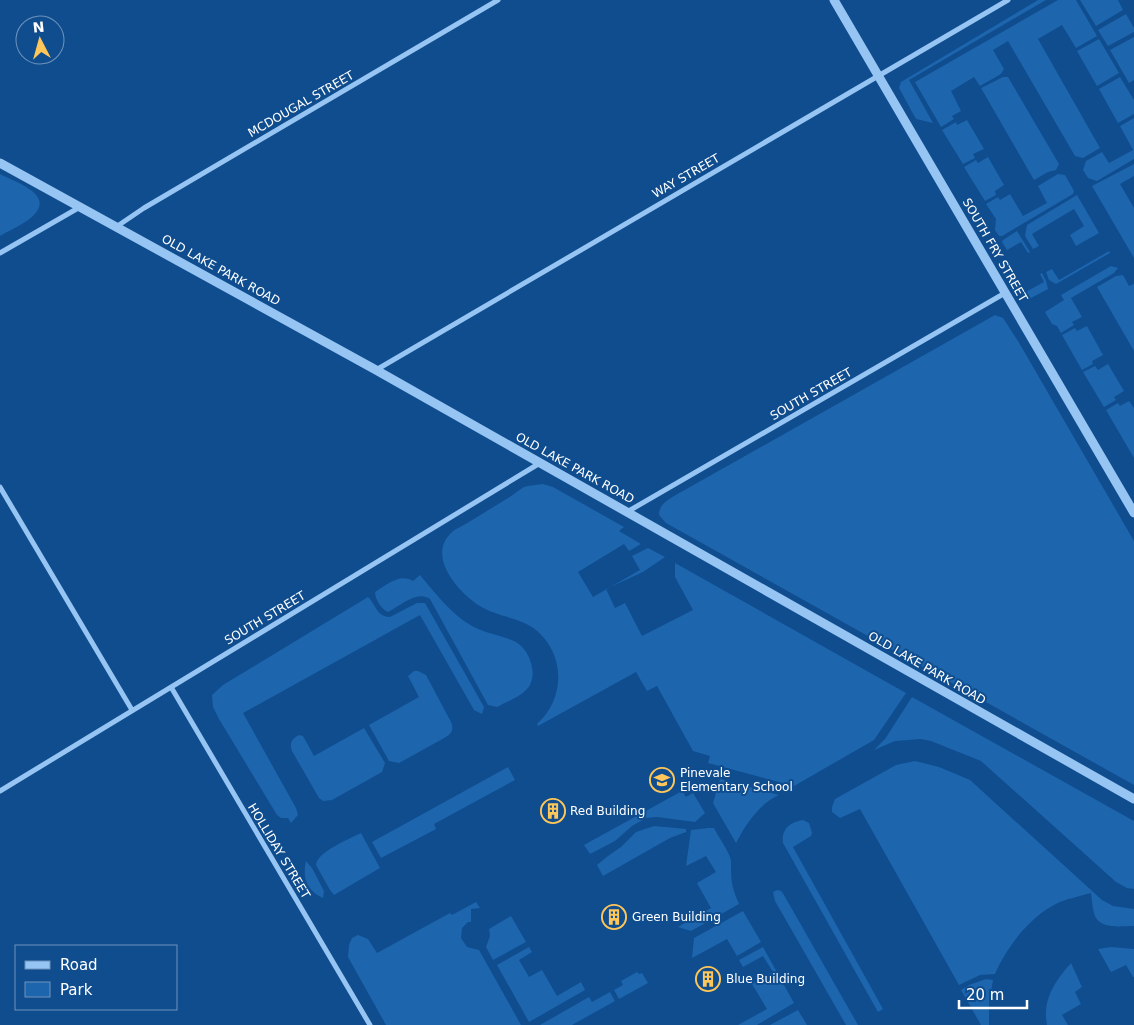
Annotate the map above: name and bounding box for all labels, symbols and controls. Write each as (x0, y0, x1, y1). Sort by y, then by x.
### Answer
north arrow (15, 15, 65, 65)
text: N (32, 19, 45, 36)
street label: MCDOUGAL STREET (246, 68, 357, 140)
street label: WAY STREET (650, 151, 723, 201)
street label: SOUTH FRY STREET (960, 196, 1031, 305)
street label: OLD LAKE PARK ROAD (159, 232, 283, 308)
street label: SOUTH STREET (768, 365, 855, 423)
street label: OLD LAKE PARK ROAD (513, 430, 637, 506)
street label: SOUTH STREET (222, 588, 309, 648)
street label: OLD LAKE PARK ROAD (866, 629, 988, 707)
place label: Pinevale Elementary School (680, 766, 793, 794)
school or university icon: Pinevale Elementary School (649, 767, 675, 793)
building icon: Red Building (540, 798, 566, 824)
street label: HOLLIDAY STREET (245, 801, 313, 902)
place label: Red Building (570, 804, 645, 818)
building icon: Green Building (601, 904, 627, 930)
place label: Green Building (632, 910, 721, 924)
legend (15, 945, 178, 1010)
text: Road (60, 956, 98, 974)
building icon: Blue Building (695, 966, 721, 992)
place label: Blue Building (726, 972, 805, 986)
scale bar (959, 978, 1026, 1010)
text: Park (60, 981, 93, 999)
text: 20 m (966, 986, 1004, 1004)

